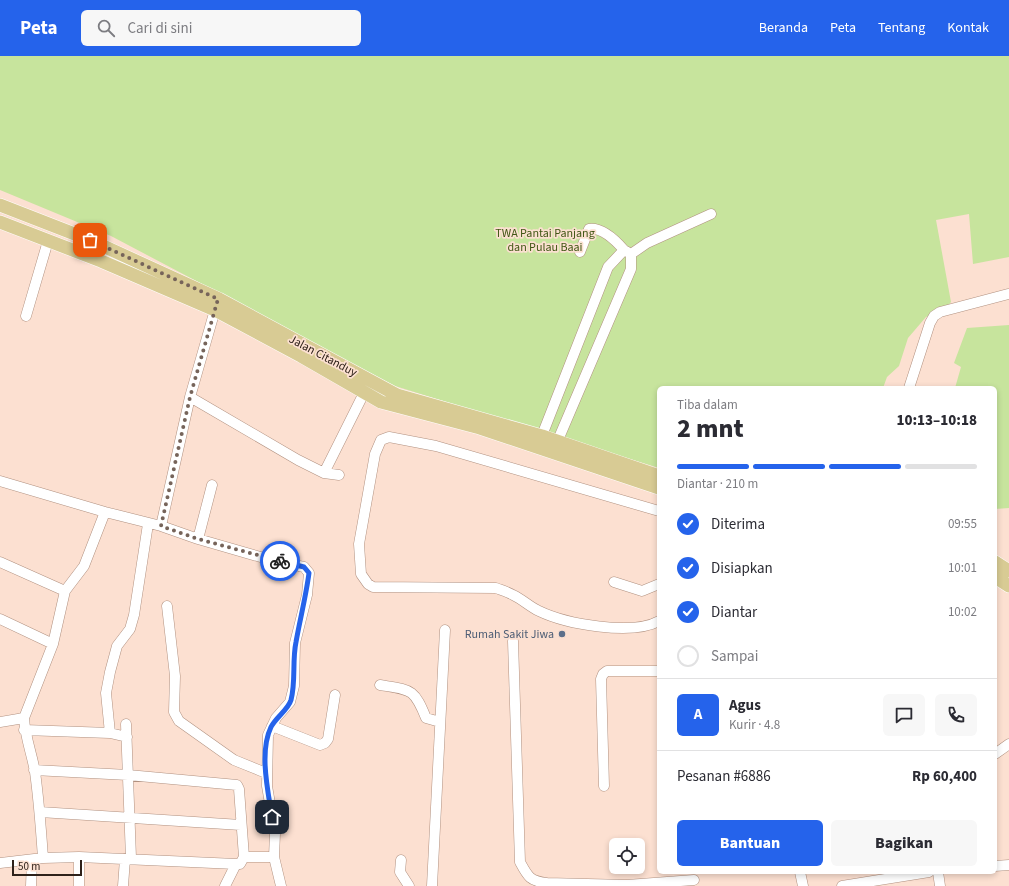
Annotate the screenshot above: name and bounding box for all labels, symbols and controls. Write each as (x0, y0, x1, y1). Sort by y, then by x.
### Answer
search box (81, 10, 361, 46)
text: Peta (20, 15, 57, 42)
icon: search (95, 17, 117, 39)
text: Cari di sini (127, 18, 192, 39)
text: Beranda (759, 18, 808, 38)
text: Peta (830, 18, 856, 38)
text: Tentang (878, 18, 925, 38)
text: Kontak (947, 18, 989, 38)
pin (73, 223, 107, 257)
park label: TWA Pantai Panjang dan Pulau Baai (495, 225, 595, 256)
icon: bag (79, 229, 101, 251)
street label: Jalan Citanduy (286, 331, 360, 381)
text: Tiba dalam (677, 396, 738, 414)
text: 2 mnt (677, 410, 744, 447)
text: 10:13–10:18 (896, 410, 977, 431)
text: Diantar · 210 m (677, 475, 758, 493)
icon: check (677, 513, 699, 535)
text: Diterima (711, 514, 765, 535)
text: 09:55 (948, 515, 977, 533)
courier (260, 541, 300, 581)
icon: bike (269, 550, 291, 572)
icon: check (677, 557, 699, 579)
text: Disiapkan (711, 558, 773, 579)
text: 10:01 (948, 559, 977, 577)
icon: check (677, 601, 699, 623)
text: Diantar (711, 602, 757, 623)
text: 10:02 (948, 603, 977, 621)
place label: Rumah Sakit Jiwa (465, 626, 554, 643)
marker: Rumah Sakit Jiwa (557, 629, 567, 639)
text: Sampai (711, 646, 758, 667)
button: chat (883, 694, 925, 736)
button: phone (935, 694, 977, 736)
text: Agus (729, 695, 761, 716)
text: A (694, 704, 702, 725)
text: Kurir · 4.8 (729, 716, 780, 734)
text: Pesanan #6886 (677, 766, 771, 787)
text: Rp 60,400 (912, 766, 977, 787)
pin (255, 800, 289, 834)
icon: home (261, 806, 283, 828)
button: Bantuan (677, 820, 823, 866)
button: Bagikan (831, 820, 977, 866)
map controls (609, 838, 645, 874)
button: locate (609, 838, 645, 874)
scale bar (12, 858, 82, 877)
text: 50 m (18, 859, 40, 874)

